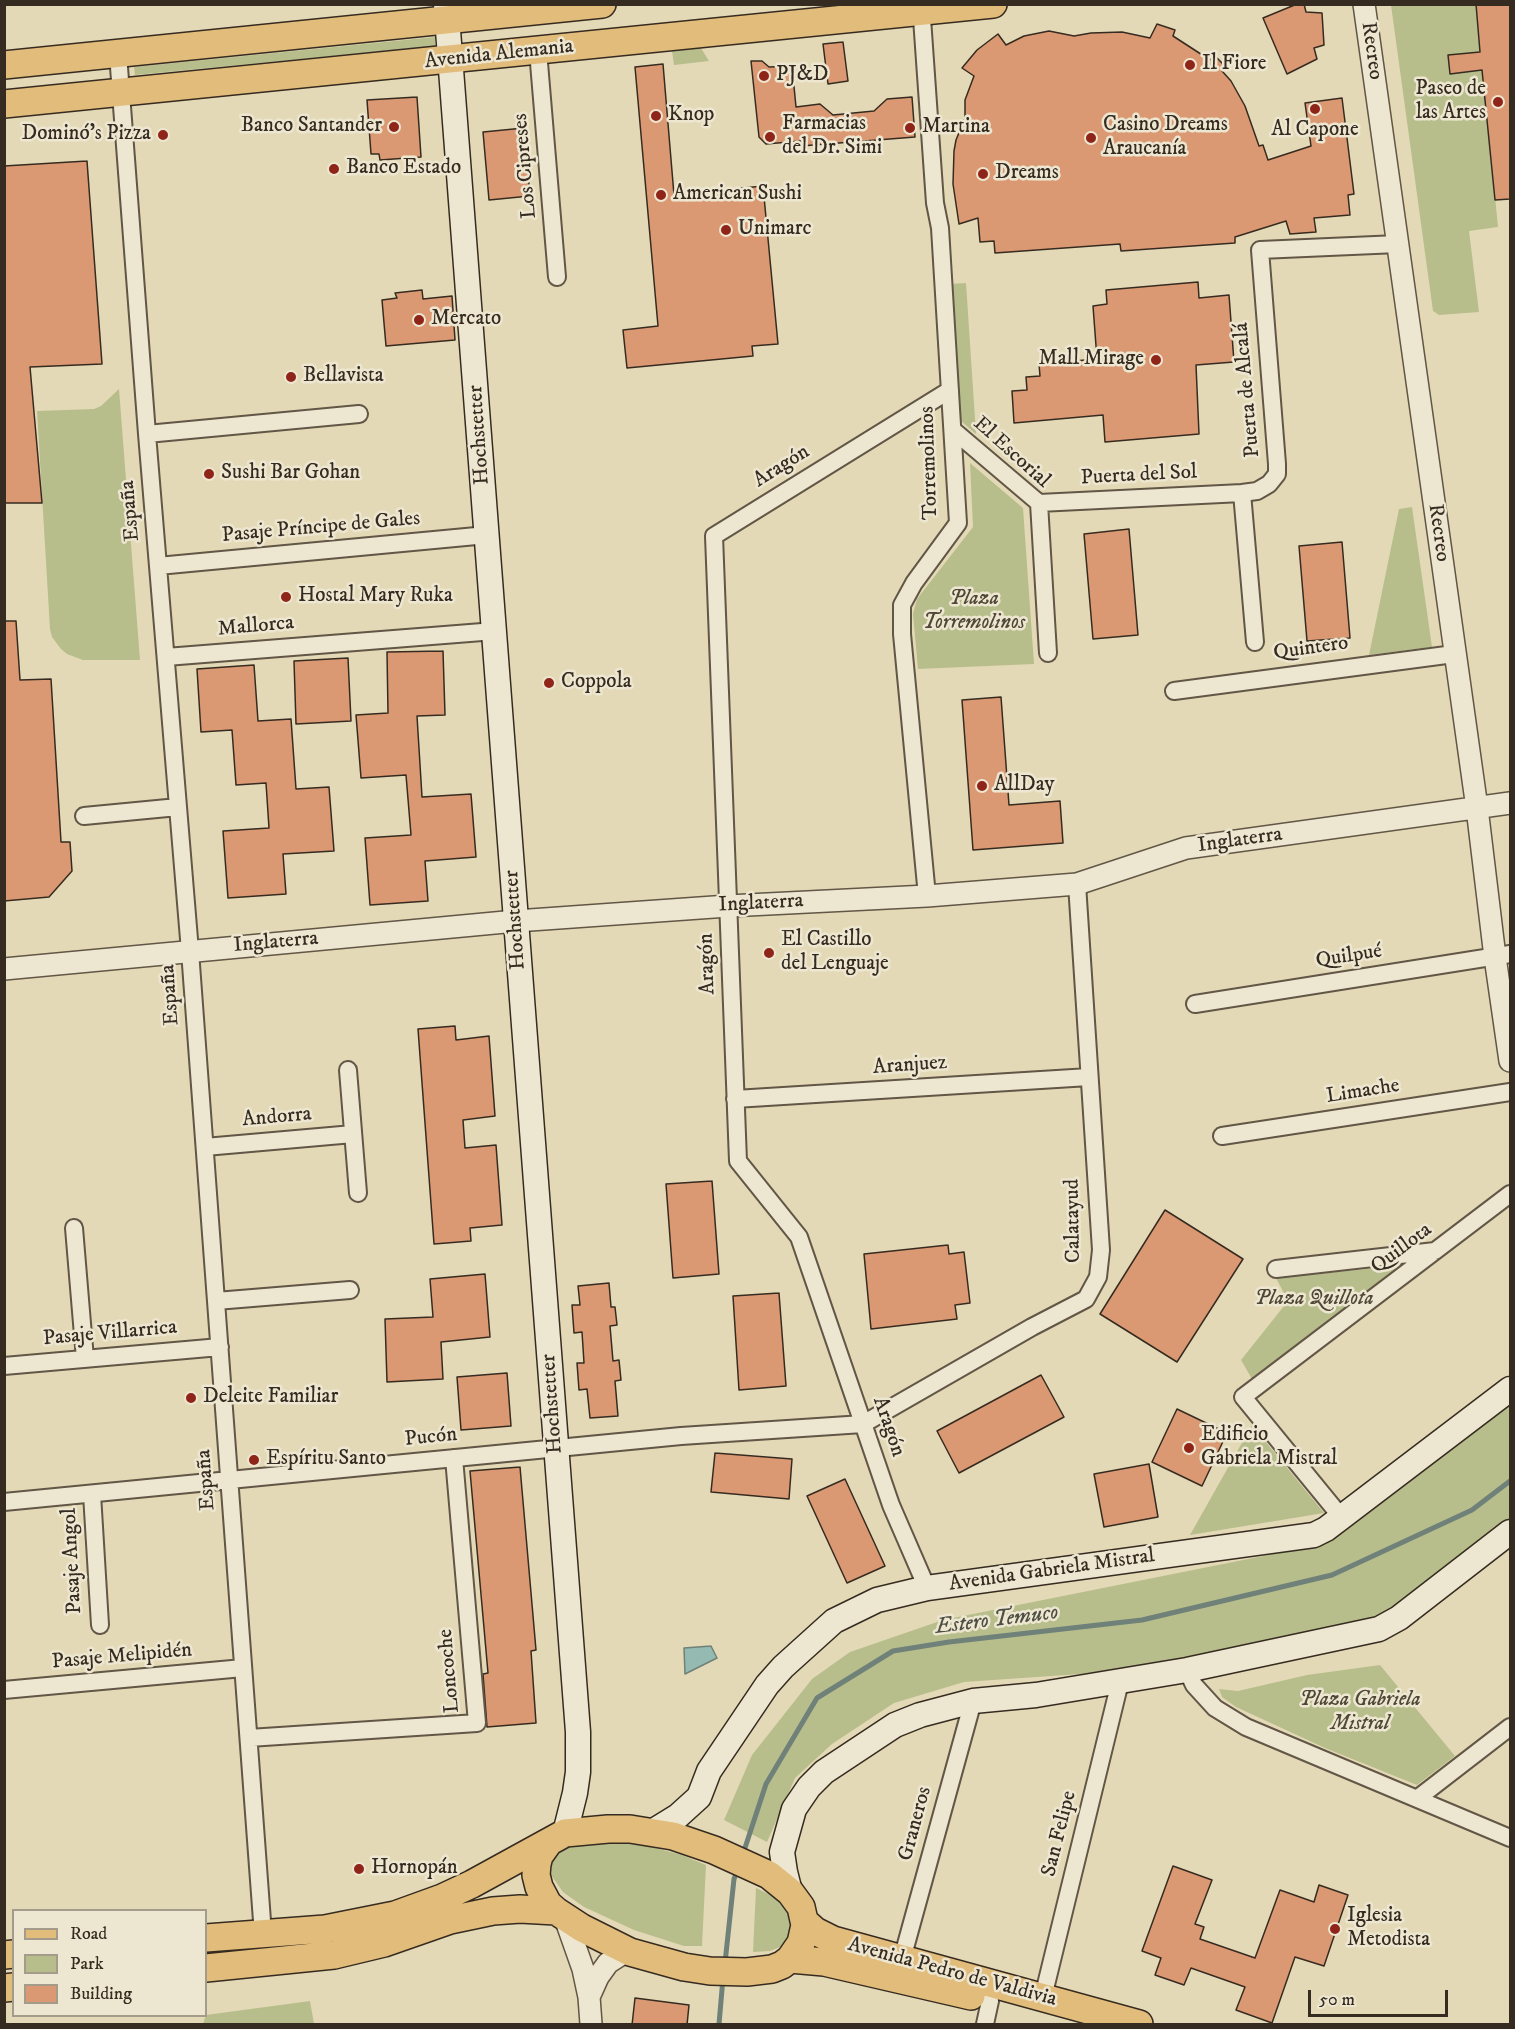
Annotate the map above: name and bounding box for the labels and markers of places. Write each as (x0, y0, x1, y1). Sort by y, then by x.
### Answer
place label: Il Fiore (1202, 52, 1266, 78)
marker: Il Fiore (1183, 58, 1197, 72)
place label: PJ&D (776, 63, 828, 89)
marker: PJ&D (757, 69, 771, 83)
place label: Paseo de las Artes (1415, 77, 1486, 127)
marker: Paseo de las Artes (1491, 95, 1505, 109)
marker: Al Capone (1308, 102, 1322, 116)
place label: Knop (668, 103, 714, 129)
marker: Knop (649, 109, 663, 123)
place label: Farmacias del Dr. Simi (782, 112, 882, 162)
place label: Casino Dreams Araucanía (1103, 113, 1228, 163)
place label: Banco Santander (241, 114, 382, 140)
place label: Martina (922, 115, 990, 141)
place label: Al Capone (1271, 118, 1359, 144)
marker: Banco Santander (387, 120, 401, 134)
marker: Martina (903, 121, 917, 135)
place label: Dominó's Pizza (21, 122, 151, 148)
marker: Dominó's Pizza (156, 128, 170, 142)
marker: Farmacias del Dr. Simi (763, 130, 777, 144)
marker: Casino Dreams Araucanía (1084, 131, 1098, 145)
place label: Banco Estado (346, 156, 461, 182)
place label: Dreams (995, 161, 1059, 187)
marker: Banco Estado (327, 162, 341, 176)
marker: Dreams (976, 167, 990, 181)
place label: American Sushi (673, 182, 802, 208)
marker: American Sushi (654, 188, 668, 202)
place label: Unimarc (738, 217, 812, 243)
marker: Unimarc (719, 223, 733, 237)
place label: Mercato (431, 307, 501, 333)
marker: Mercato (412, 313, 426, 327)
place label: Mall Mirage (1039, 347, 1144, 373)
marker: Mall Mirage (1149, 353, 1163, 367)
place label: Bellavista (303, 364, 384, 390)
marker: Bellavista (284, 370, 298, 384)
place label: Sushi Bar Gohan (221, 461, 360, 487)
marker: Sushi Bar Gohan (202, 467, 216, 481)
place label: Hostal Mary Ruka (298, 584, 453, 610)
marker: Hostal Mary Ruka (279, 590, 293, 604)
place label: Coppola (561, 670, 632, 696)
marker: Coppola (542, 676, 556, 690)
place label: AllDay (994, 773, 1054, 799)
marker: AllDay (975, 779, 989, 793)
place label: El Castillo del Lenguaje (781, 928, 889, 978)
marker: El Castillo del Lenguaje (762, 946, 776, 960)
place label: Deleite Familiar (203, 1385, 338, 1411)
marker: Deleite Familiar (184, 1391, 198, 1405)
place label: Edificio Gabriela Mistral (1201, 1423, 1337, 1473)
marker: Edificio Gabriela Mistral (1182, 1441, 1196, 1455)
place label: Espíritu Santo (266, 1447, 386, 1473)
marker: Espíritu Santo (247, 1453, 261, 1467)
place label: Hornopán (371, 1856, 458, 1882)
marker: Hornopán (352, 1862, 366, 1876)
place label: Iglesia Metodista (1347, 1904, 1430, 1954)
marker: Iglesia Metodista (1328, 1922, 1342, 1936)

